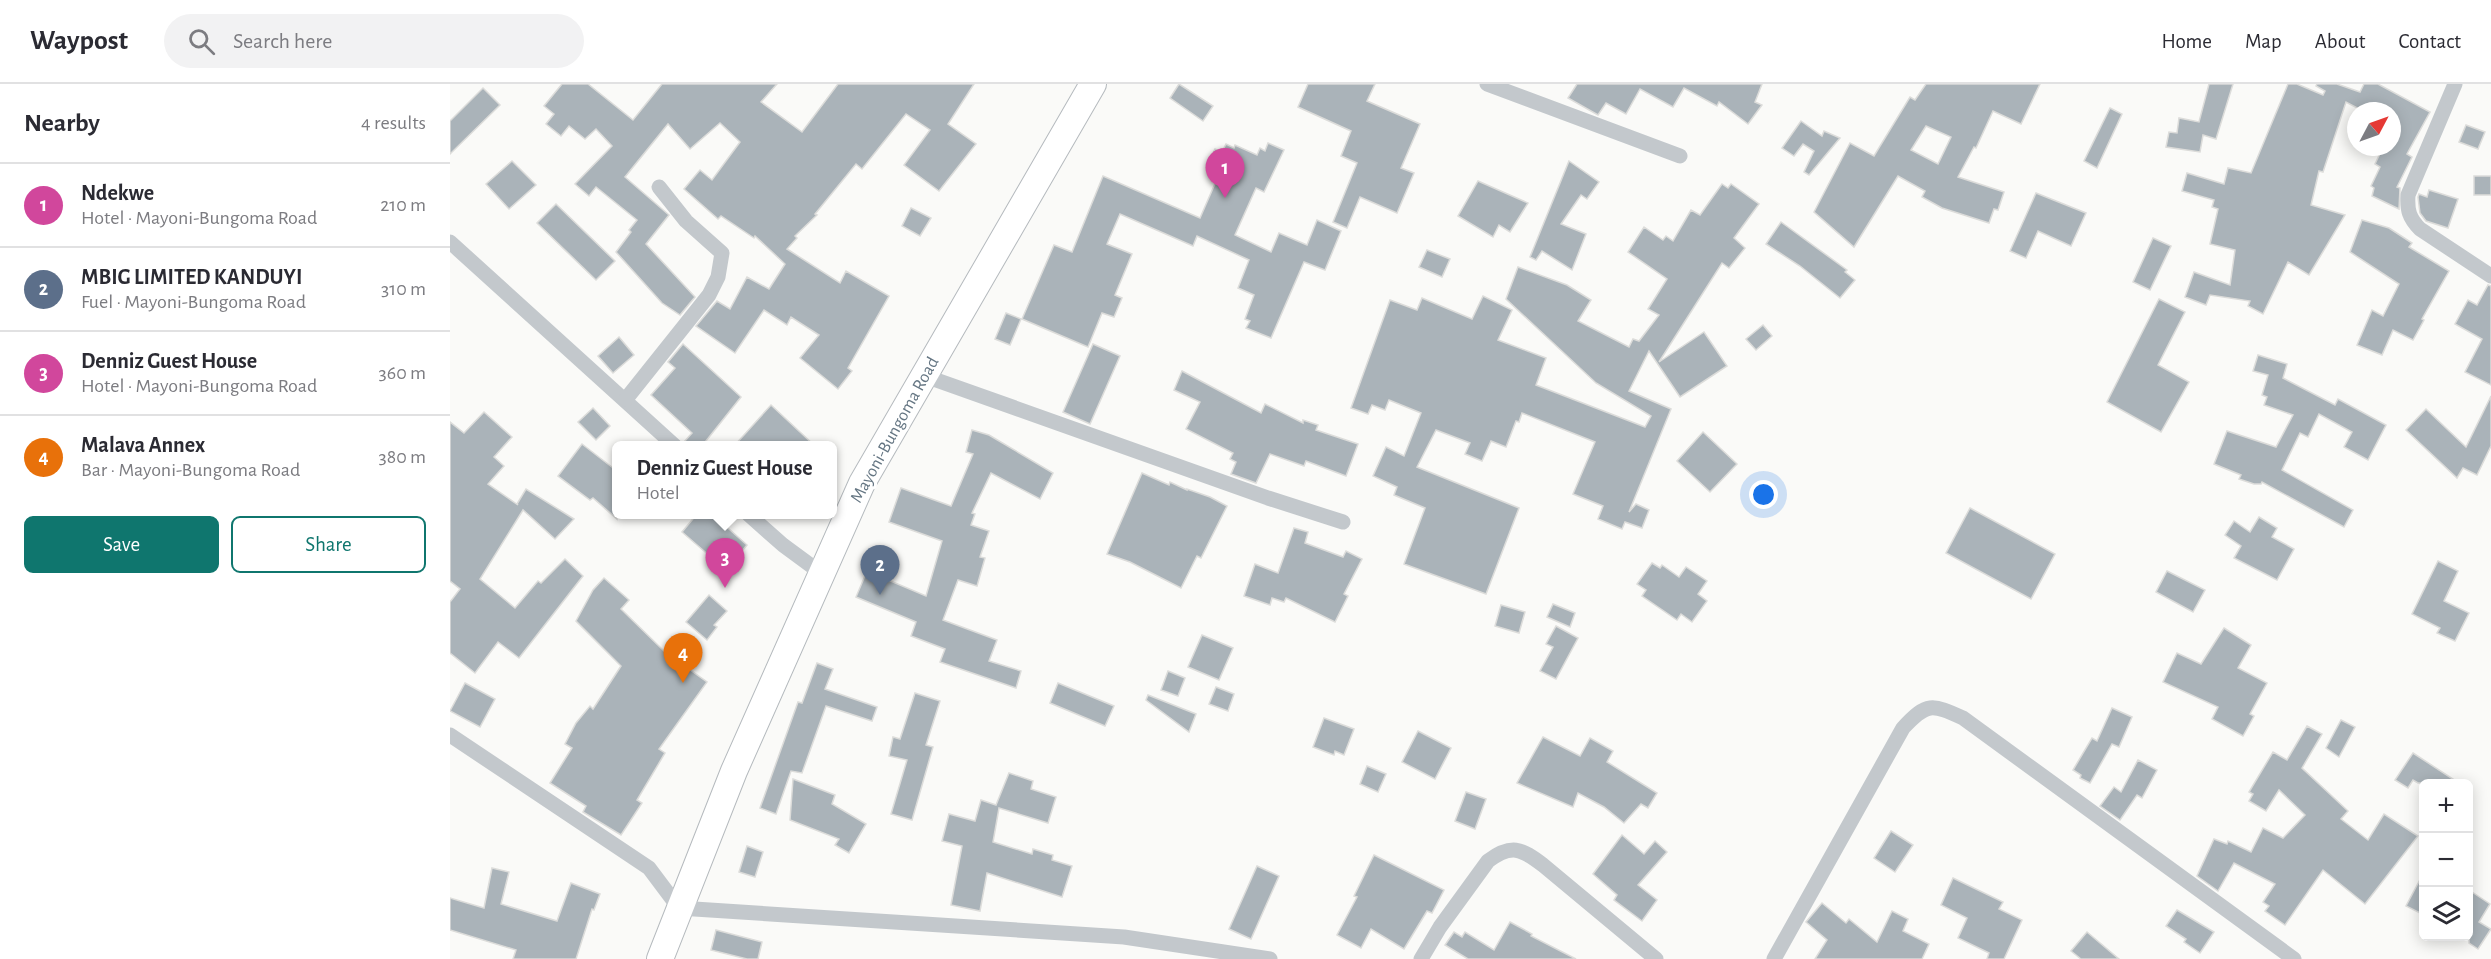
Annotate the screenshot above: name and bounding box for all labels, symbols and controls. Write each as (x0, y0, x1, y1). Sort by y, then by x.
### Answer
search box (164, 14, 584, 68)
icon: search (185, 25, 218, 58)
text: Waypost (30, 27, 128, 55)
text: Search here (233, 30, 333, 52)
text: Home (2161, 31, 2212, 52)
text: Map (2245, 31, 2282, 52)
text: About (2315, 31, 2365, 52)
text: Contact (2398, 31, 2461, 52)
north arrow (2347, 102, 2401, 156)
text: Nearby (24, 110, 100, 136)
text: 4 results (361, 113, 426, 133)
pin: 1 (1206, 148, 1244, 198)
text: Ndekwe (81, 182, 154, 204)
text: 1 (40, 195, 47, 215)
text: 210 m (380, 195, 426, 215)
text: Hotel · Mayoni-Bungoma Road (81, 208, 317, 228)
text: MBIG LIMITED KANDUYI (81, 266, 302, 288)
text: 2 (39, 279, 48, 299)
text: 310 m (381, 279, 426, 299)
text: Fuel · Mayoni-Bungoma Road (81, 292, 306, 312)
text: Denniz Guest House (81, 350, 257, 372)
street label: Mayoni-Bungoma Road (847, 354, 943, 506)
text: 3 (39, 363, 48, 383)
text: 360 m (379, 363, 426, 383)
text: Hotel · Mayoni-Bungoma Road (81, 376, 317, 396)
text: Malava Annex (81, 434, 205, 456)
popup (612, 441, 837, 519)
text: 4 (38, 447, 49, 467)
text: 380 m (378, 447, 426, 467)
text: Denniz Guest House (636, 457, 813, 479)
text: Bar · Mayoni-Bungoma Road (81, 460, 300, 480)
your location (1749, 480, 1778, 509)
text: Hotel (636, 483, 680, 503)
button: Save (24, 516, 219, 573)
button: Share (231, 516, 426, 573)
pin: 3 (706, 538, 744, 588)
pin: 2 (860, 546, 900, 595)
pin: 4 (664, 634, 702, 683)
map controls (2419, 779, 2473, 941)
button: + (2419, 779, 2473, 833)
button: − (2419, 833, 2473, 887)
button: layers (2419, 887, 2473, 941)

